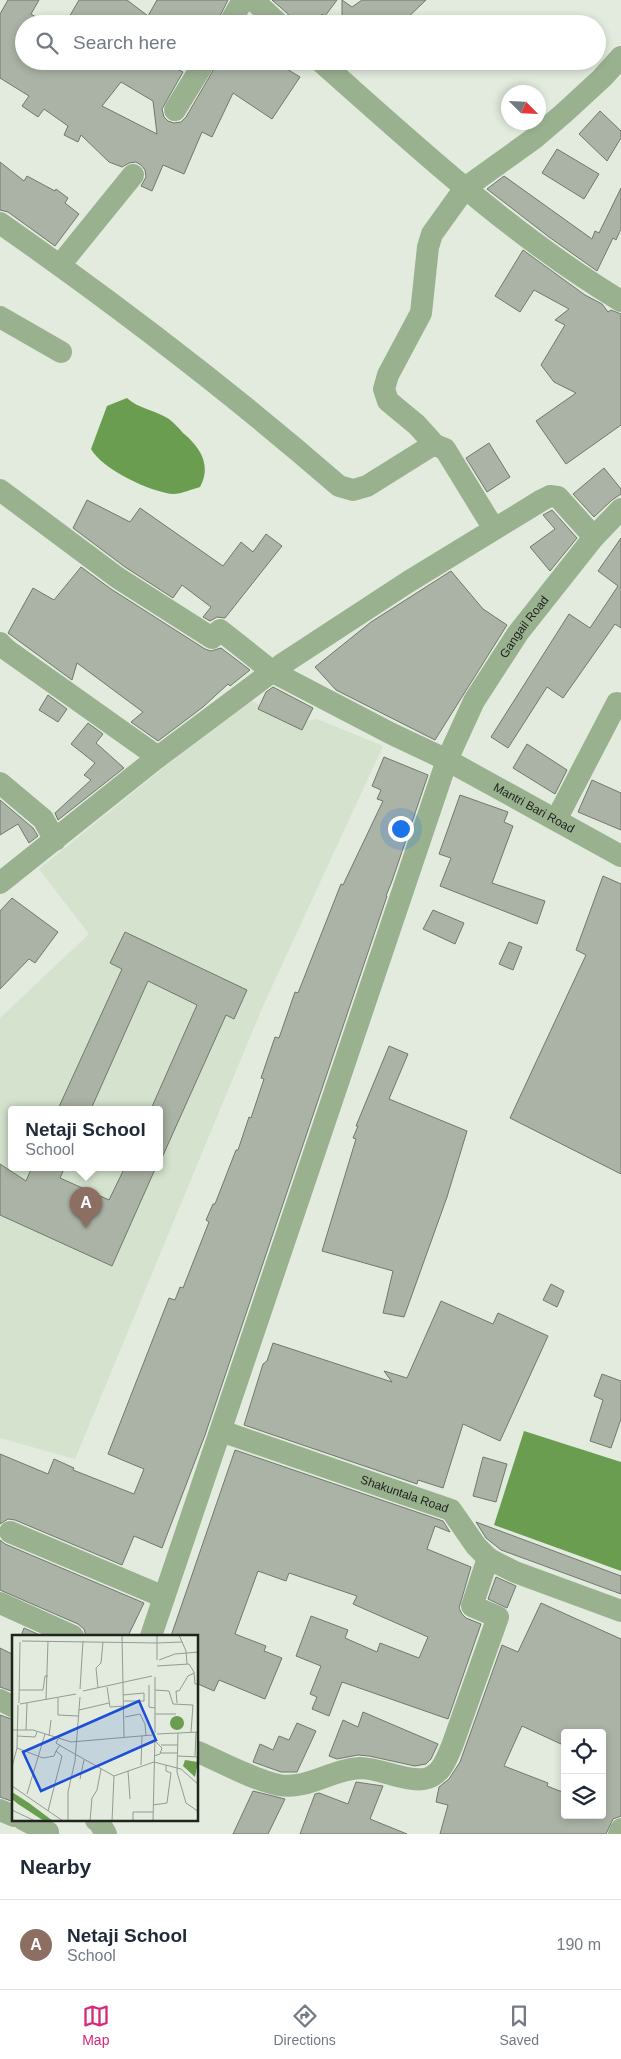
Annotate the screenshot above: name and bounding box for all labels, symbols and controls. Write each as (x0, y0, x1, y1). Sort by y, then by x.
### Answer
search box (15, 15, 606, 70)
icon: search (33, 29, 61, 57)
text: Search here (73, 32, 177, 53)
north arrow (501, 85, 546, 130)
street label: Gangail Road (497, 593, 552, 661)
street label: Mantri Bari Road (491, 780, 577, 836)
your location (388, 816, 414, 842)
popup (8, 1106, 163, 1171)
text: Netaji School (25, 1119, 146, 1140)
text: School (25, 1141, 74, 1158)
pin: A (70, 1187, 102, 1228)
street label: Shakuntala Road (359, 1472, 450, 1516)
inset map (12, 1635, 199, 1822)
map controls (561, 1729, 606, 1819)
button: locate (561, 1729, 606, 1774)
button: layers (561, 1774, 606, 1819)
text: Nearby (20, 1855, 91, 1878)
text: Netaji School (67, 1925, 187, 1946)
text: A (30, 1936, 42, 1953)
text: 190 m (557, 1936, 601, 1953)
text: School (67, 1947, 116, 1964)
tab: Map (82, 2002, 110, 2048)
tab: Directions (274, 2002, 336, 2048)
tab: Saved (499, 2002, 539, 2048)

